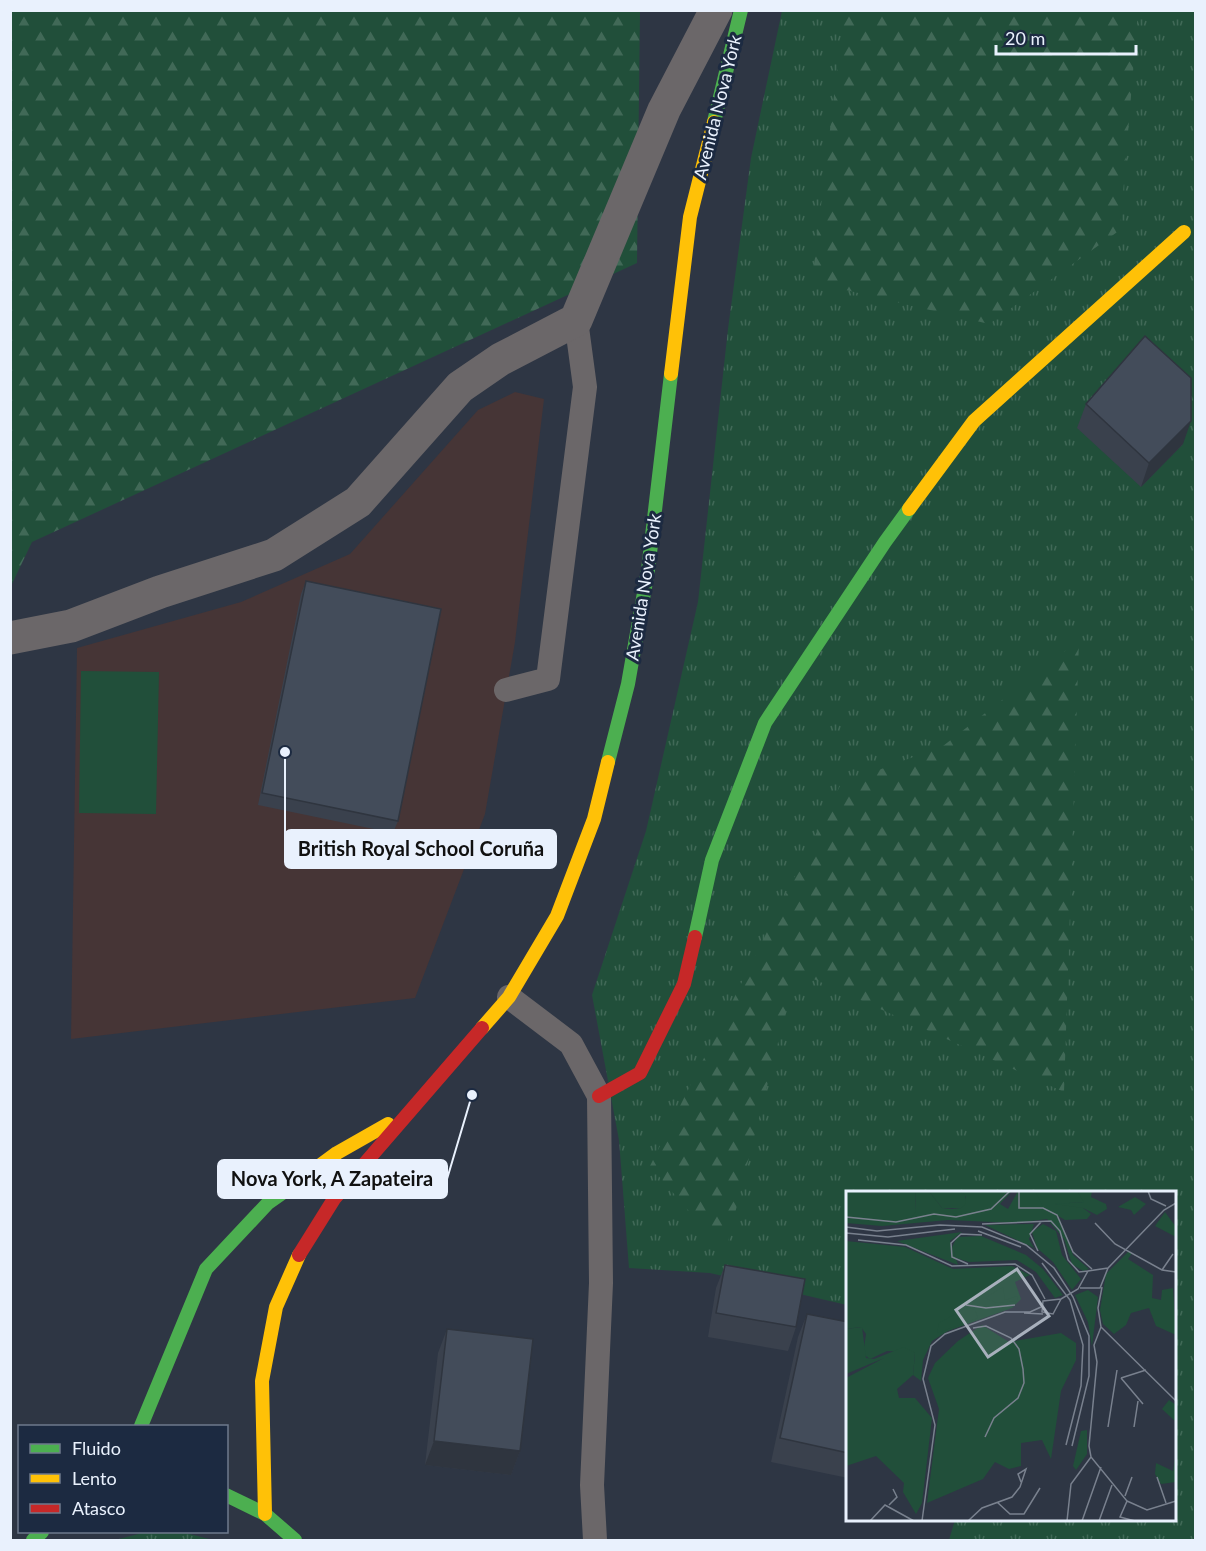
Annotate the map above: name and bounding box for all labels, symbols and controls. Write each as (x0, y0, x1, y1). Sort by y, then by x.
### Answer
scale bar (996, 18, 1136, 56)
text: 20 m (1005, 27, 1045, 49)
street label: Avenida Nova York (688, 31, 746, 182)
street label: Avenida Nova York (621, 511, 666, 662)
callout: British Royal School Coruña (285, 830, 556, 868)
text: British Royal School Coruña (298, 836, 544, 860)
callout: Nova York, A Zapateira (218, 1160, 447, 1198)
text: Nova York, A Zapateira (231, 1166, 433, 1190)
inset map (846, 1191, 1176, 1521)
legend (18, 1425, 228, 1533)
text: Fluido (72, 1437, 121, 1459)
text: Lento (72, 1467, 117, 1489)
text: Atasco (72, 1497, 125, 1519)

